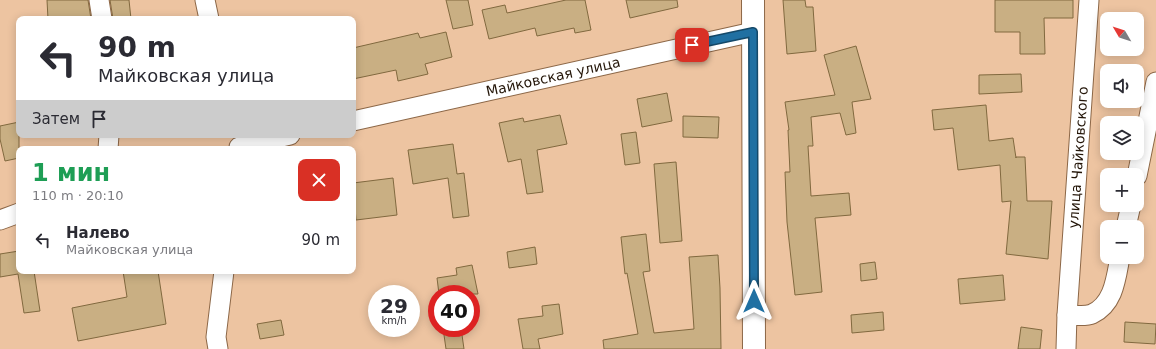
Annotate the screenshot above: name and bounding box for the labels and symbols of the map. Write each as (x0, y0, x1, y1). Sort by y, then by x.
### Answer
north arrow (1100, 12, 1144, 56)
pin (675, 28, 709, 62)
street label: Майковская улица (484, 54, 622, 99)
street label: улица Чайковского (1065, 86, 1091, 229)
position arrow (733, 280, 775, 322)
speed limit sign: 40 (428, 285, 480, 337)

